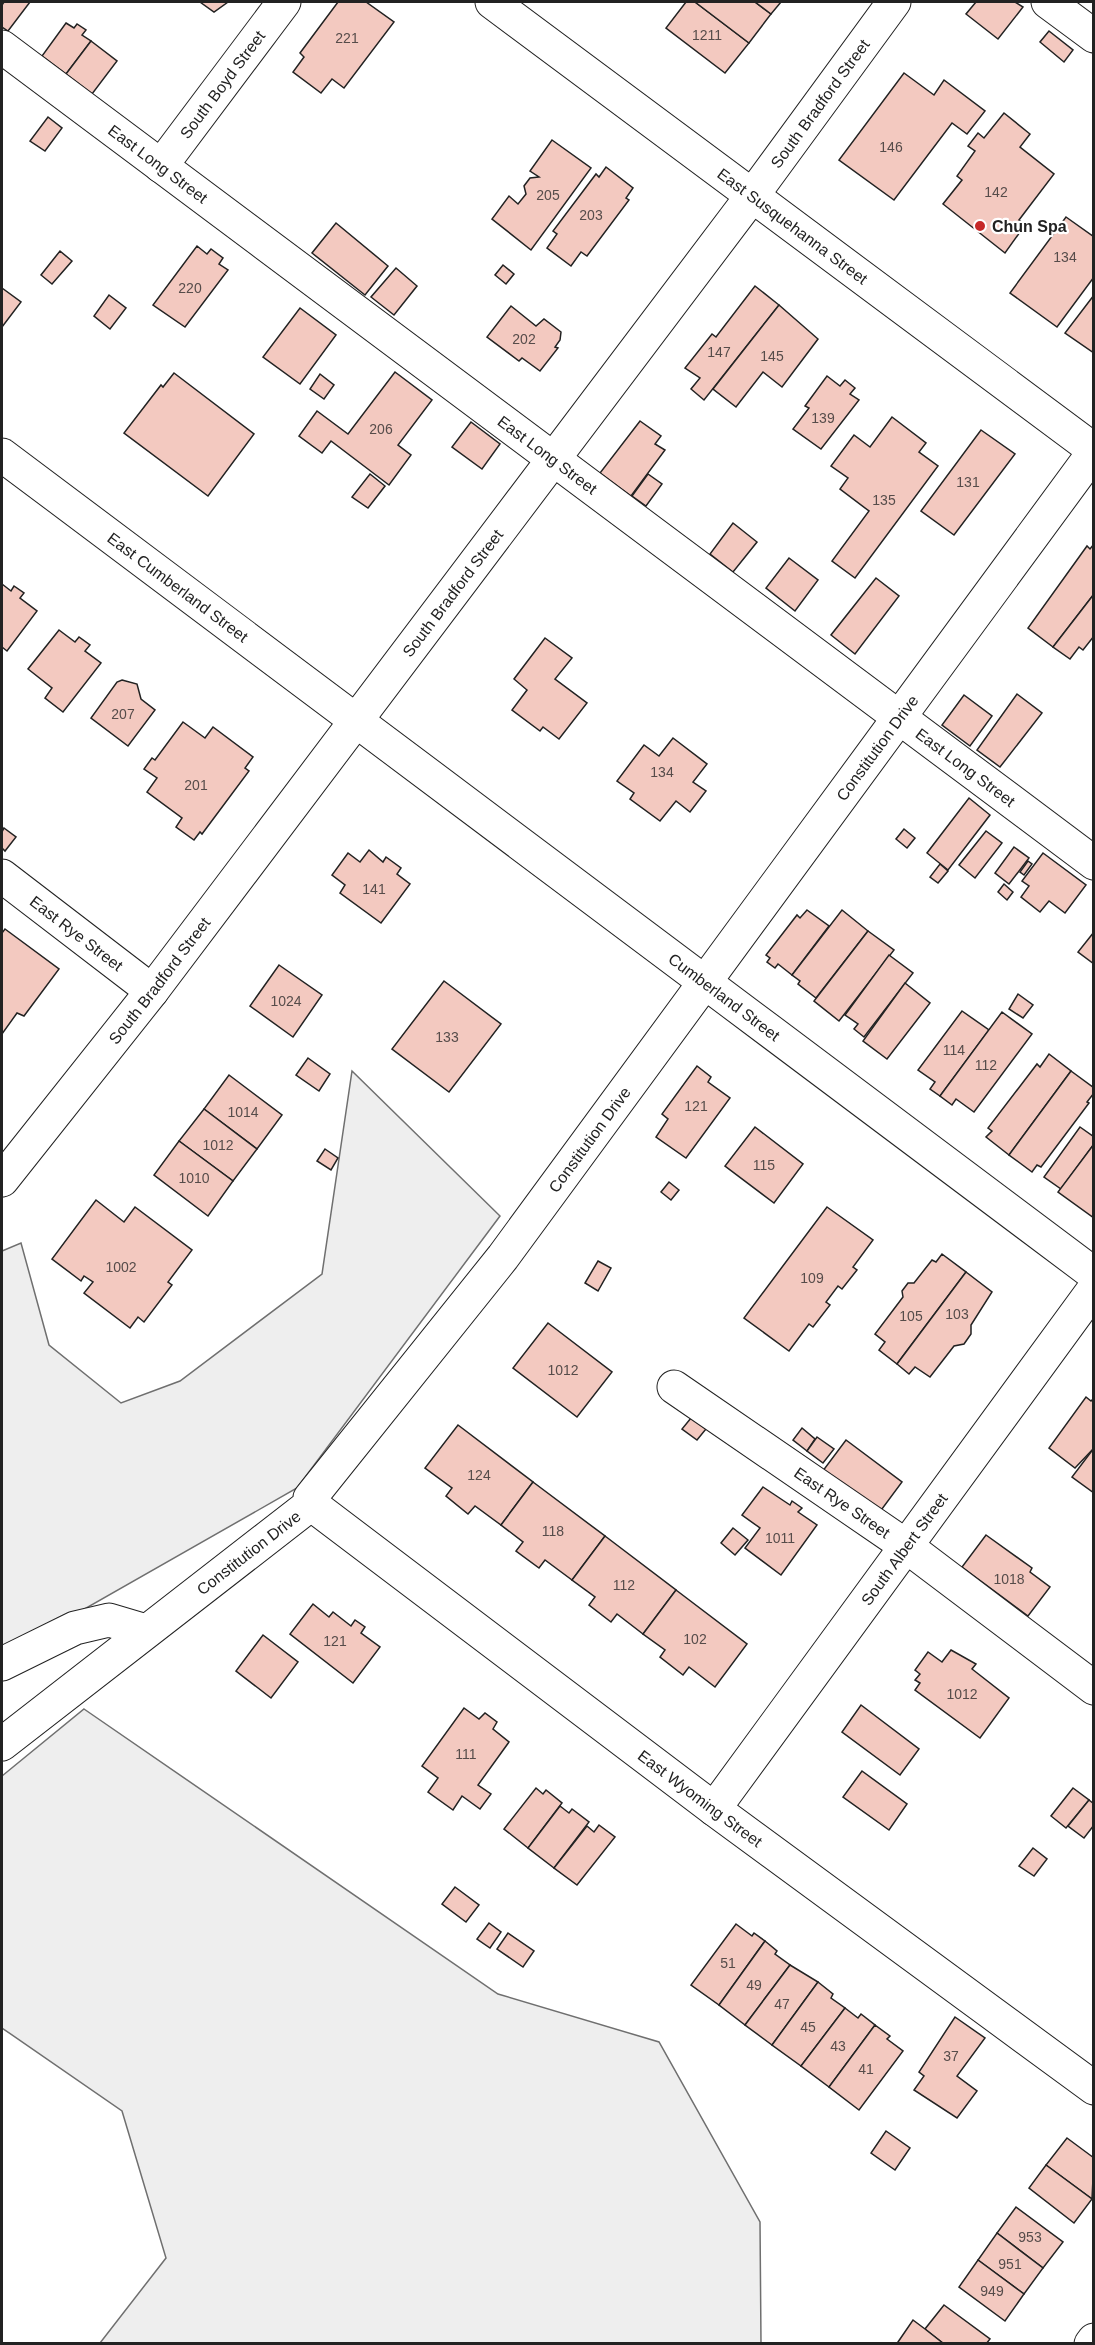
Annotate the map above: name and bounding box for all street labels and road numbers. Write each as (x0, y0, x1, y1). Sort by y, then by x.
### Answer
street label: South Boyd Street (176, 27, 268, 141)
street label: South Bradford Street (767, 35, 873, 171)
street label: East Long Street (105, 121, 212, 207)
street label: East Susquehanna Street (715, 165, 872, 287)
street label: East Long Street (495, 412, 601, 497)
street label: South Bradford Street (399, 526, 506, 660)
street label: East Cumberland Street (105, 529, 252, 645)
street label: Constitution Drive (833, 692, 921, 804)
street label: East Long Street (913, 725, 1019, 810)
street label: East Rye Street (27, 892, 127, 974)
street label: South Bradford Street (105, 913, 213, 1047)
street label: Cumberland Street (666, 950, 784, 1044)
street label: Constitution Drive (545, 1083, 634, 1195)
street label: East Rye Street (791, 1464, 894, 1541)
street label: South Albert Street (857, 1489, 951, 1608)
street label: Constitution Drive (193, 1507, 304, 1598)
street label: East Wyoming Street (635, 1746, 766, 1850)

